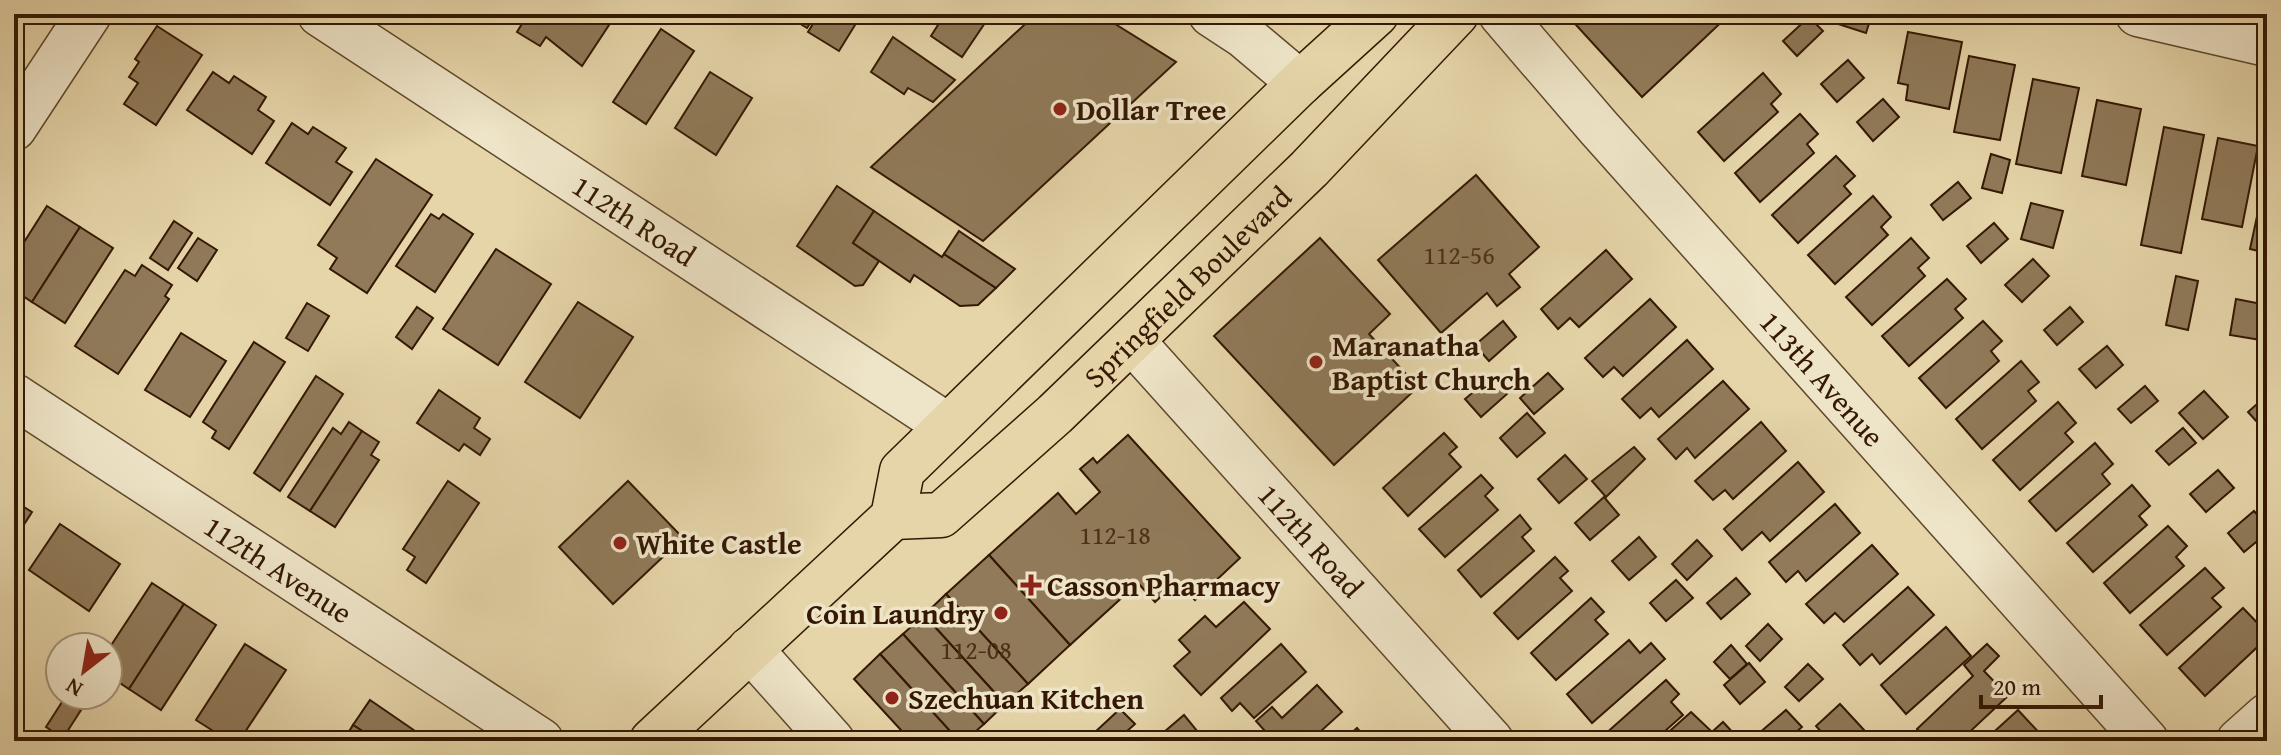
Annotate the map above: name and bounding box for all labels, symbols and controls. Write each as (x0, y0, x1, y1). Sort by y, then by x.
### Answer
place label: Dollar Tree (1076, 87, 1226, 131)
marker: Dollar Tree (1051, 100, 1069, 118)
street label: 112th Road (564, 163, 705, 277)
street label: Springfield Boulevard (1073, 175, 1301, 398)
house number: 112-56 (1423, 235, 1495, 274)
street label: 113th Avenue (1750, 301, 1895, 456)
place label: Maranatha Baptist Church (1332, 323, 1531, 401)
marker: Maranatha Baptist Church (1307, 353, 1325, 371)
street label: 112th Road (1248, 474, 1374, 607)
street label: 112th Avenue (195, 504, 361, 634)
house number: 112-18 (1079, 515, 1151, 554)
place label: White Castle (636, 521, 802, 565)
marker: White Castle (611, 534, 629, 552)
place label: Casson Pharmacy (1047, 563, 1281, 607)
marker: Casson Pharmacy (1022, 576, 1040, 594)
place label: Coin Laundry (806, 591, 986, 635)
marker: Coin Laundry (992, 604, 1010, 622)
house number: 112-08 (940, 630, 1012, 669)
north arrow (44, 631, 124, 711)
scale bar (1981, 659, 2101, 709)
text: 20 m (1993, 669, 2041, 704)
text: N (59, 670, 88, 706)
place label: Szechuan Kitchen (908, 676, 1144, 720)
marker: Szechuan Kitchen (883, 689, 901, 707)

